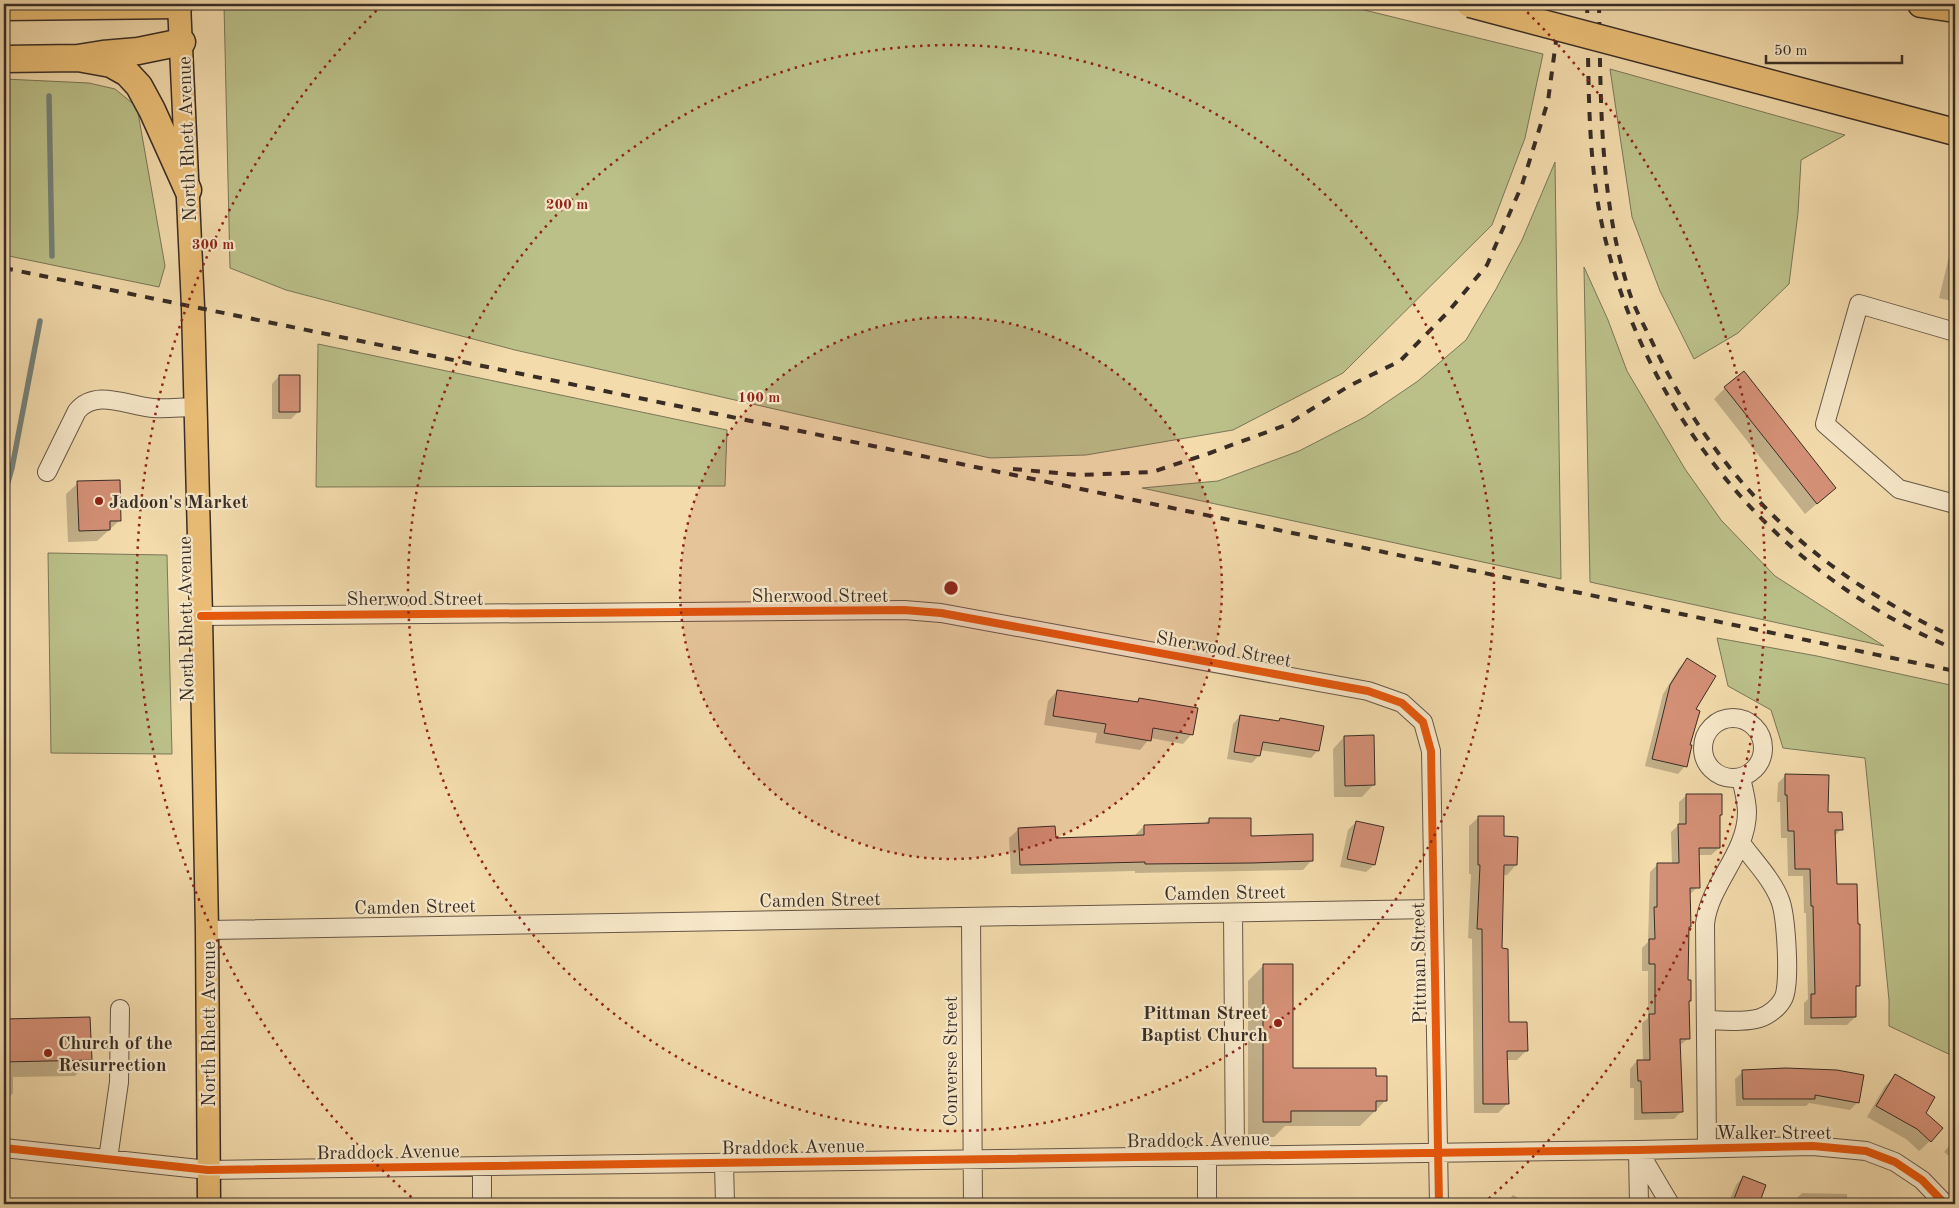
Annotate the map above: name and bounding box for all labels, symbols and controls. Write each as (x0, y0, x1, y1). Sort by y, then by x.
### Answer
scale bar (1766, 32, 1903, 64)
text: 50 m (1774, 44, 1808, 59)
street label: North Rhett Avenue (176, 56, 201, 222)
text: 200 m (546, 198, 588, 213)
text: 300 m (192, 238, 234, 253)
text: 100 m (738, 391, 780, 406)
place label: Jadoon's Market (109, 494, 248, 513)
marker: Jadoon's Market (93, 495, 105, 507)
street label: North Rhett Avenue (177, 536, 198, 702)
centre of rings (942, 579, 960, 597)
street label: Sherwood Street (752, 588, 888, 607)
street label: Sherwood Street (347, 591, 483, 610)
street label: Sherwood Street (1154, 629, 1293, 672)
street label: Camden Street (1164, 884, 1286, 905)
street label: Camden Street (759, 891, 881, 912)
street label: Camden Street (354, 898, 476, 919)
street label: Pittman Street (1410, 902, 1431, 1024)
street label: North Rhett Avenue (201, 941, 220, 1107)
street label: Converse Street (943, 996, 962, 1126)
place label: Pittman Street Baptist Church (1140, 1005, 1268, 1046)
marker: Pittman Street Baptist Church (1272, 1017, 1284, 1029)
place label: Church of the Resurrection (58, 1035, 173, 1076)
marker: Church of the Resurrection (42, 1047, 54, 1059)
street label: Walker Street (1716, 1125, 1832, 1144)
street label: Braddock Avenue (1126, 1131, 1270, 1152)
street label: Braddock Avenue (721, 1138, 865, 1159)
street label: Braddock Avenue (316, 1143, 460, 1164)

